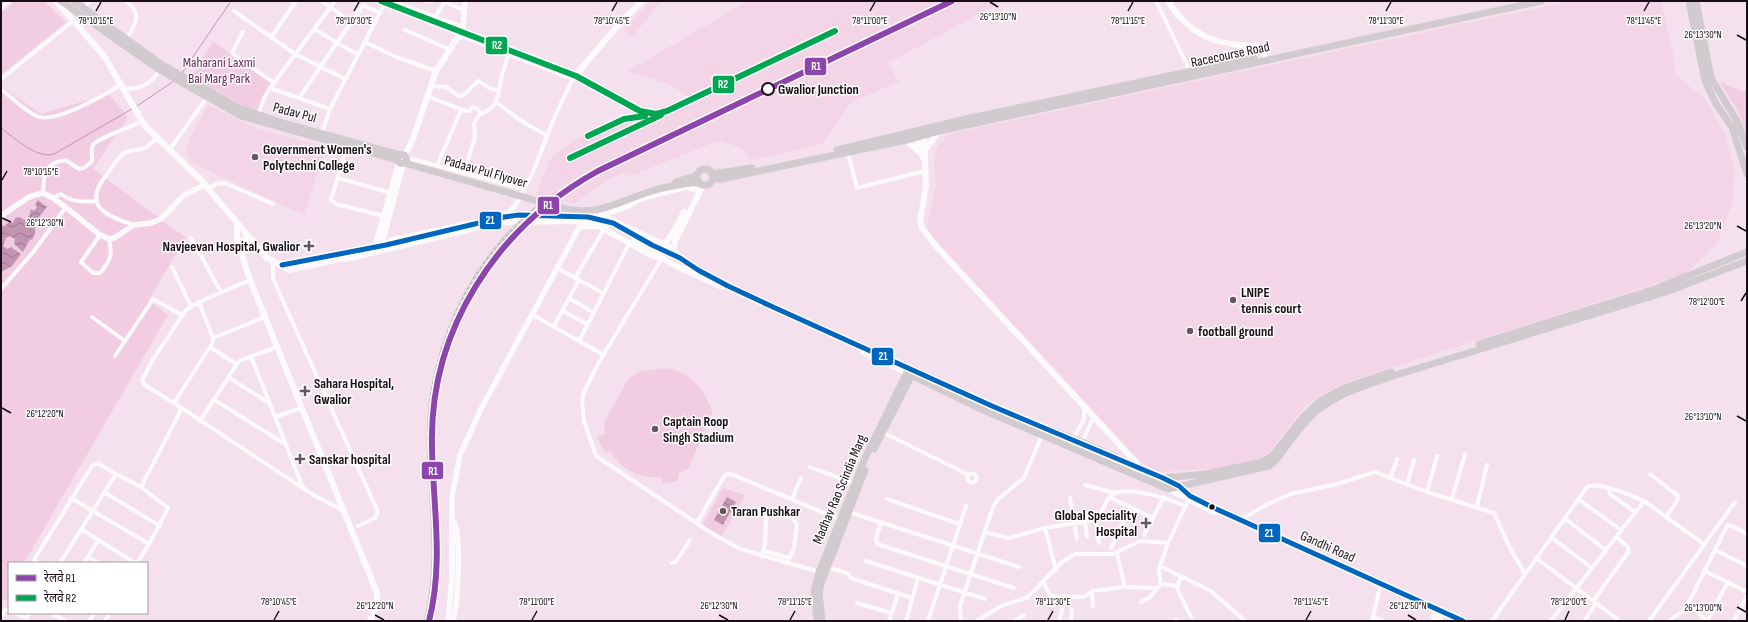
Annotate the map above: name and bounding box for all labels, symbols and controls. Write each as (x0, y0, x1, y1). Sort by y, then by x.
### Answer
text: 26°13'10"N (980, 11, 1016, 23)
text: 78°10'15"E (78, 15, 114, 27)
text: 78°10'30"E (336, 15, 372, 27)
text: 78°10'45"E (594, 15, 630, 27)
text: 78°11'00"E (852, 15, 888, 27)
text: 78°11'15"E (1111, 15, 1145, 27)
text: 78°11'30"E (1368, 15, 1404, 27)
text: 78°11'45"E (1627, 15, 1661, 27)
text: 26°13'30"N (1684, 29, 1722, 41)
line badge: R2 (485, 36, 508, 55)
street label: Racecourse Road (1189, 38, 1271, 71)
text: R2 (492, 39, 502, 52)
park label: Maharani Laxmi Bai Marg Park (183, 54, 255, 87)
line badge: R1 (804, 57, 827, 76)
text: R1 (811, 60, 822, 73)
line badge: R2 (712, 75, 735, 94)
text: R2 (718, 78, 728, 91)
place label: Gwalior Junction (778, 81, 859, 98)
marker: Gwalior Junction (761, 82, 775, 96)
street label: Padav Pul (271, 99, 318, 126)
place label: Government Women's Polytechni College (263, 141, 372, 174)
street label: Padaav Pul Flyover (442, 151, 529, 191)
marker: Government Women's Polytechni College (250, 152, 260, 162)
text: 78°10'15"E (23, 166, 59, 178)
line badge: R1 (537, 196, 560, 215)
text: R1 (543, 199, 554, 212)
line badge: 21 (479, 211, 502, 230)
text: 21 (485, 214, 495, 227)
text: 26°12'30"N (26, 217, 64, 229)
text: 26°13'20"N (1684, 220, 1722, 232)
place label: Navjeevan Hospital, Gwalior (163, 238, 301, 255)
marker: Navjeevan Hospital, Gwalior (303, 240, 315, 252)
place label: LNIPE tennis court (1241, 284, 1302, 317)
marker: LNIPE tennis court (1228, 295, 1238, 305)
text: 78°12'00"E (1689, 296, 1725, 308)
place label: football ground (1198, 323, 1273, 340)
marker: football ground (1185, 326, 1195, 336)
line badge: 21 (871, 347, 894, 366)
text: 21 (878, 350, 888, 363)
place label: Sahara Hospital, Gwalior (314, 375, 394, 408)
marker: Sahara Hospital, Gwalior (299, 385, 311, 397)
text: 26°12'20"N (26, 408, 64, 420)
text: 26°13'10"N (1685, 411, 1721, 423)
place label: Captain Roop Singh Stadium (663, 413, 734, 446)
marker: Captain Roop Singh Stadium (650, 424, 660, 434)
street label: Madhav Rao Scindia Marg (809, 431, 870, 547)
place label: Sanskar hospital (309, 451, 391, 468)
marker: Sanskar hospital (294, 453, 306, 465)
line badge: R1 (421, 461, 444, 480)
text: R1 (428, 465, 439, 478)
unlabelled marker (1207, 502, 1217, 512)
place label: Taran Pushkar (731, 503, 801, 520)
marker: Taran Pushkar (718, 506, 728, 516)
place label: Global Speciality Hospital (1055, 507, 1137, 540)
marker: Global Speciality Hospital (1140, 517, 1152, 529)
line badge: 21 (1258, 523, 1281, 543)
text: 21 (1264, 527, 1274, 540)
street label: Gandhi Road (1298, 527, 1358, 566)
legend (8, 562, 148, 614)
text: रेलवे R1 (44, 570, 76, 586)
text: रेलवे R2 (44, 590, 76, 606)
text: 78°10'45"E (261, 596, 297, 608)
text: 78°11'00"E (519, 596, 555, 608)
text: 78°11'15"E (778, 596, 812, 608)
text: 78°11'30"E (1035, 596, 1071, 608)
text: 78°11'45"E (1294, 596, 1328, 608)
text: 78°12'00"E (1551, 596, 1587, 608)
text: 26°12'20"N (356, 600, 394, 612)
text: 26°12'30"N (700, 600, 738, 612)
text: 26°12'50"N (1389, 600, 1427, 612)
text: 26°13'00"N (1684, 602, 1722, 614)

